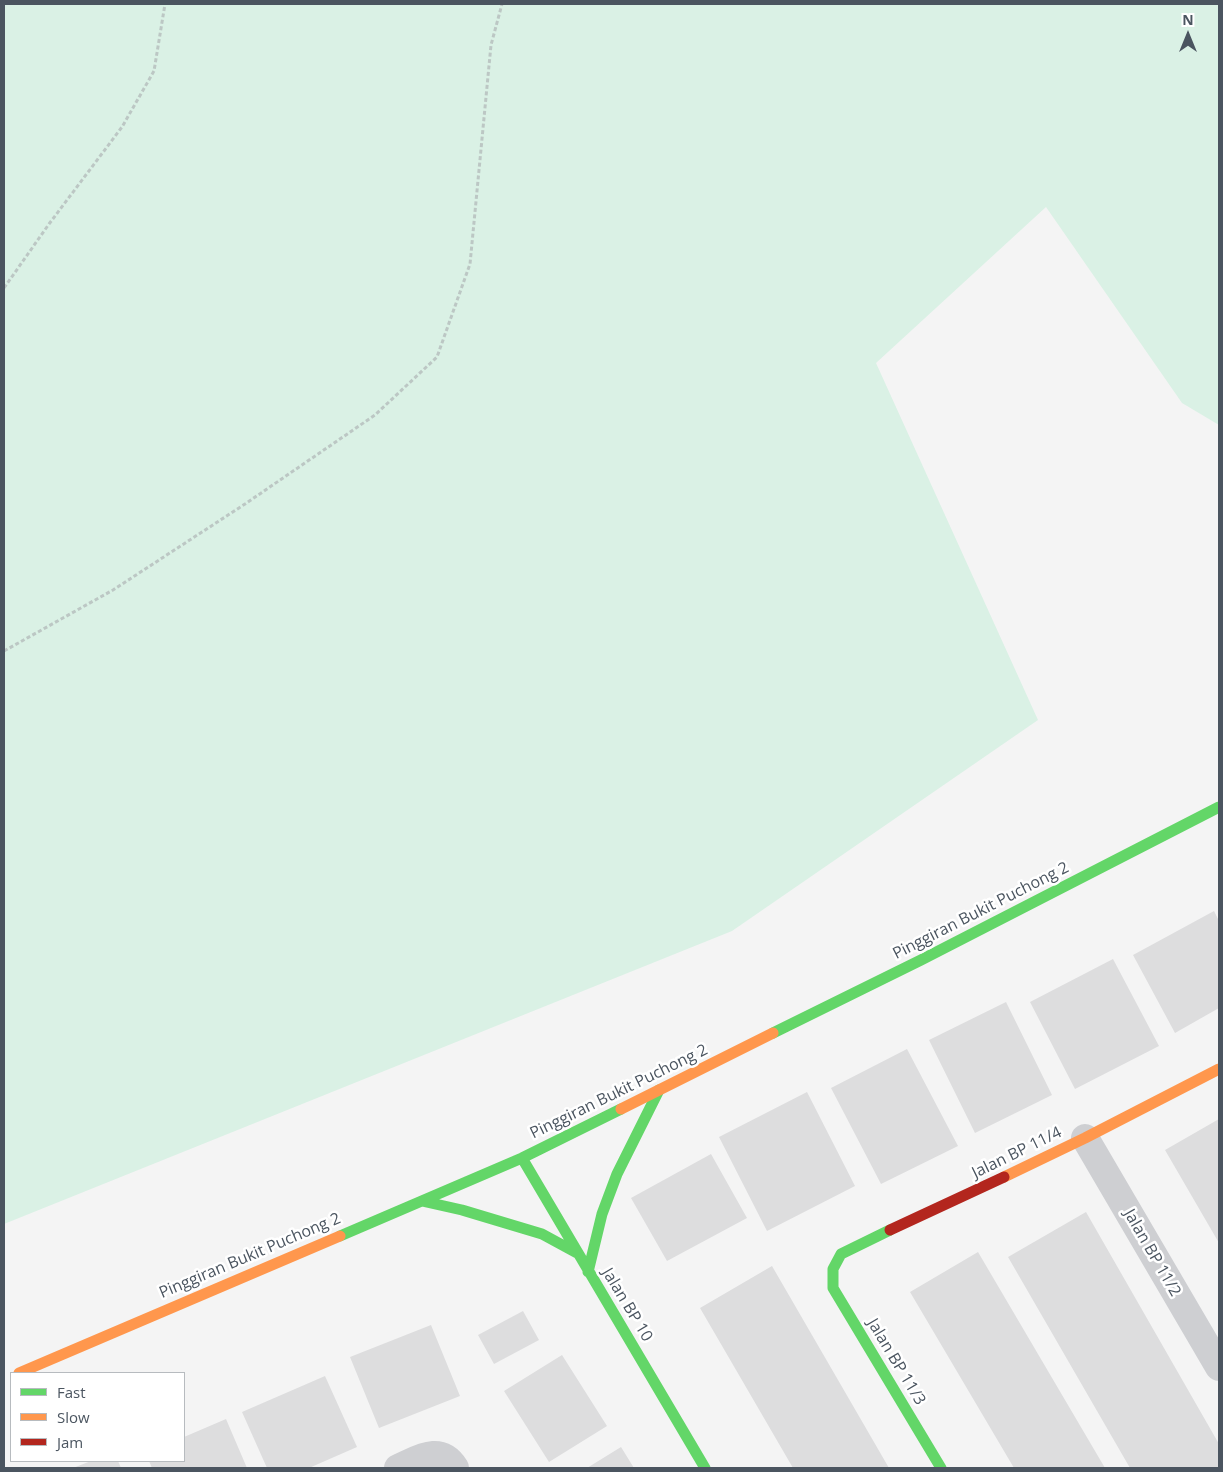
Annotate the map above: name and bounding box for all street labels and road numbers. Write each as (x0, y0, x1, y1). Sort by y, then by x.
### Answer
street label: Pinggiran Bukit Puchong 2 (890, 858, 1072, 964)
street label: Pinggiran Bukit Puchong 2 (527, 1041, 711, 1143)
street label: Jalan BP 11/4 (969, 1123, 1065, 1183)
street label: Jalan BP 11/2 (1119, 1206, 1185, 1300)
street label: Pinggiran Bukit Puchong 2 (156, 1209, 344, 1303)
street label: Jalan BP 10 (598, 1265, 656, 1345)
street label: Jalan BP 11/3 (863, 1315, 929, 1409)

